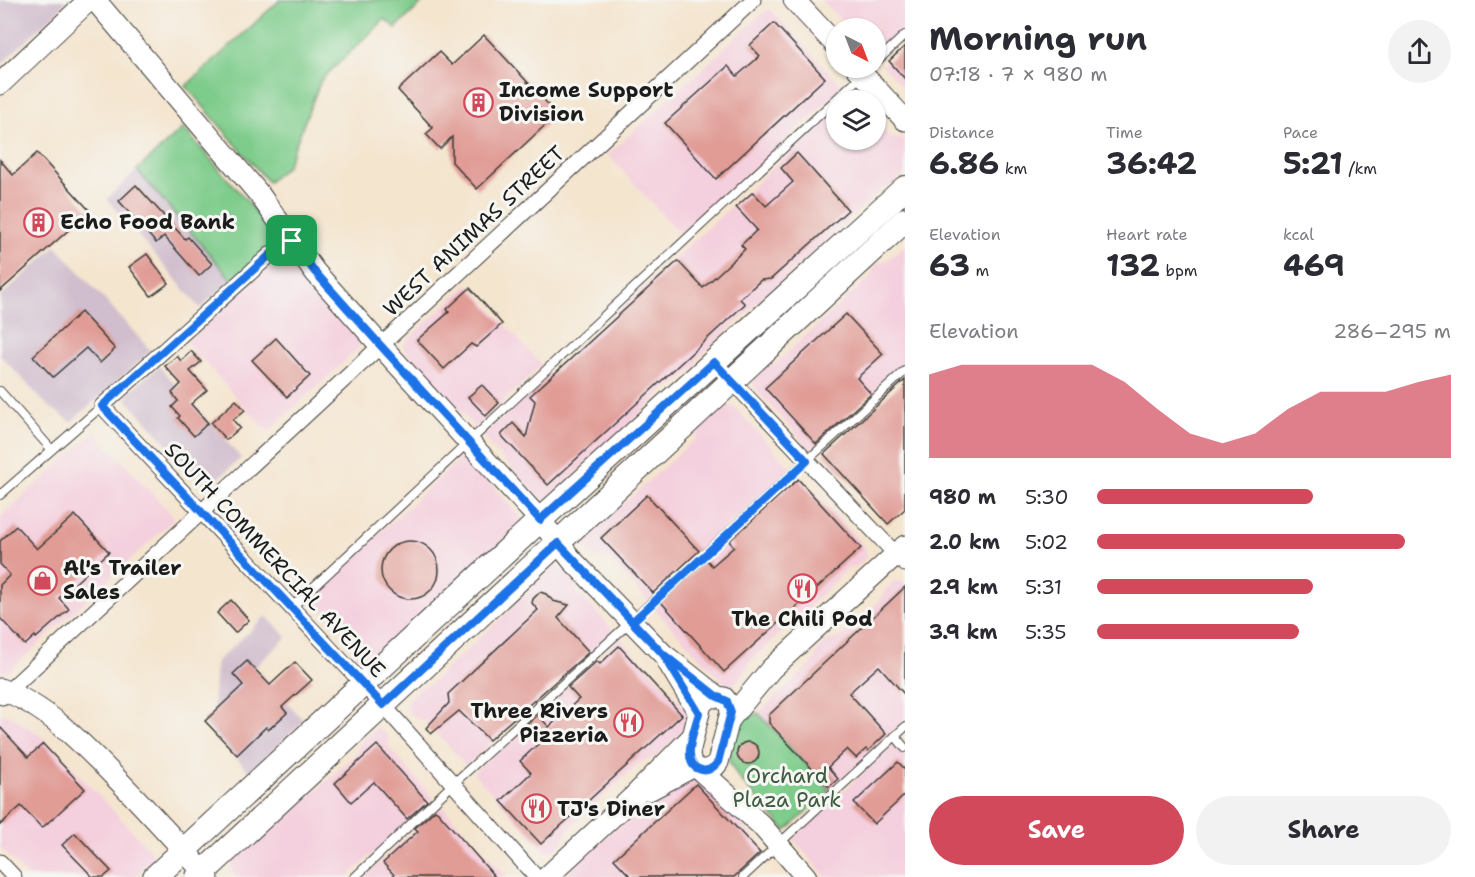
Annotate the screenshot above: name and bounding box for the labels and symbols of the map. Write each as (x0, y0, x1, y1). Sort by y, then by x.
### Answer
north arrow (826, 18, 886, 78)
place label: Income Support Division (499, 76, 673, 128)
building icon: Income Support Division (462, 86, 494, 118)
street label: WEST ANIMAS STREET (377, 139, 571, 323)
building icon: Echo Food Bank (23, 206, 55, 238)
place label: Echo Food Bank (60, 208, 235, 236)
pin (266, 215, 317, 266)
street label: SOUTH COMMERCIAL AVENUE (158, 436, 392, 684)
place label: Al's Trailer Sales (63, 554, 181, 606)
shop icon: Al's Trailer Sales (26, 564, 58, 596)
restaurant icon: The Chili Pod (786, 572, 818, 604)
place label: The Chili Pod (731, 605, 873, 633)
place label: Three Rivers Pizzeria (471, 697, 609, 749)
restaurant icon: Three Rivers Pizzeria (613, 707, 645, 739)
park label: Orchard Plaza Park (733, 762, 841, 814)
restaurant icon: TJ's Diner (520, 793, 552, 825)
place label: TJ's Diner (557, 795, 665, 823)

